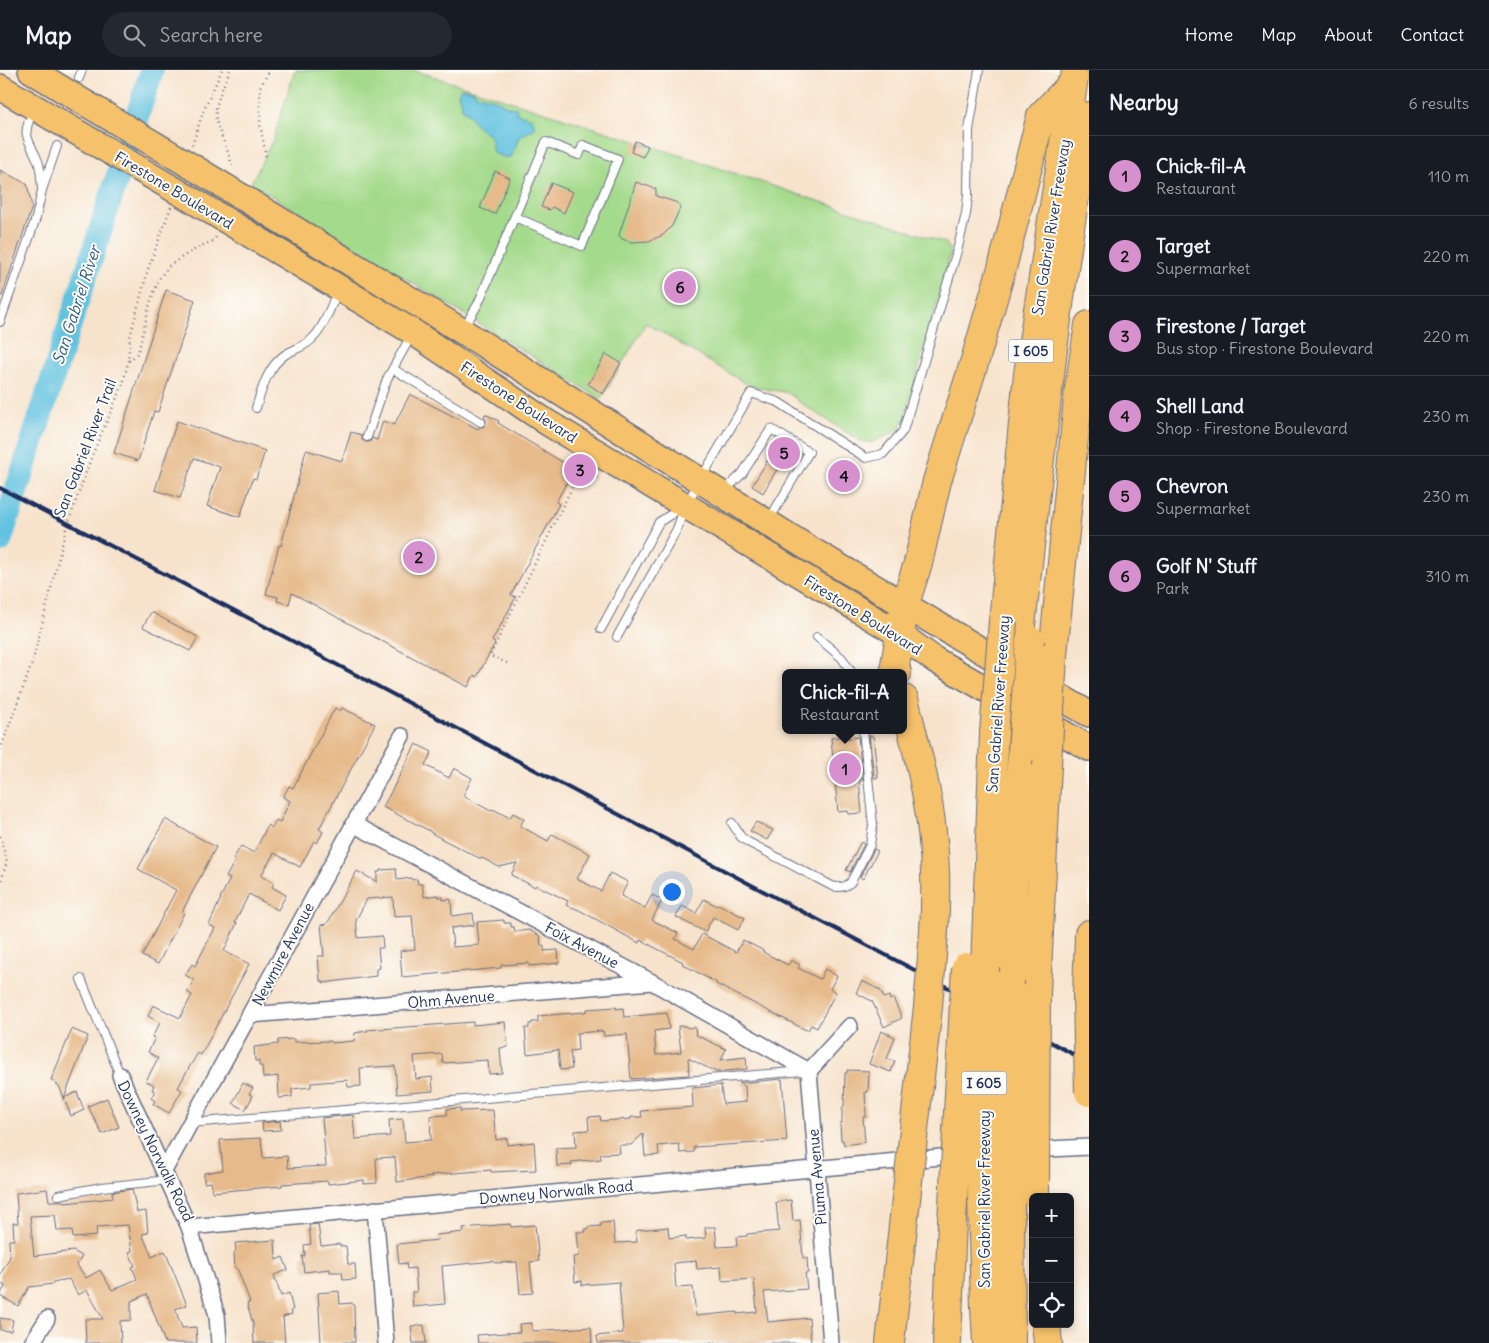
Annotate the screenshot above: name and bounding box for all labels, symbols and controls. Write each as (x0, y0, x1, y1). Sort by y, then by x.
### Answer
search box (102, 12, 452, 57)
text: Map (25, 20, 72, 50)
icon: search (120, 21, 148, 49)
text: Search here (160, 23, 263, 47)
text: Home (1185, 23, 1233, 46)
text: Map (1261, 23, 1296, 46)
text: About (1324, 23, 1372, 46)
text: Contact (1400, 23, 1464, 46)
text: Nearby (1109, 89, 1179, 116)
text: 6 results (1408, 93, 1469, 113)
street label: San Gabriel River Freeway (1028, 138, 1074, 316)
street label: Firestone Boulevard (111, 147, 237, 233)
text: Chick-fil-A (1156, 154, 1246, 178)
text: 1 (1122, 166, 1128, 186)
text: 110 m (1428, 166, 1469, 186)
text: Restaurant (1156, 178, 1236, 198)
text: Target (1156, 234, 1210, 258)
water label: San Gabriel River (47, 241, 105, 367)
text: 2 (1121, 246, 1129, 266)
text: 220 m (1423, 246, 1469, 266)
text: Supermarket (1156, 258, 1250, 278)
pin: 6 (664, 268, 696, 306)
text: Firestone / Target (1156, 314, 1306, 338)
text: 3 (1120, 326, 1130, 346)
text: 220 m (1423, 326, 1469, 346)
text: Bus stop · Firestone Boulevard (1156, 338, 1373, 358)
road number: I 605 (1008, 340, 1054, 362)
street label: Firestone Boulevard (457, 357, 581, 447)
street label: San Gabriel River Trail (50, 376, 120, 520)
text: Shell Land (1156, 394, 1244, 418)
text: 4 (1120, 406, 1130, 426)
text: 230 m (1423, 406, 1469, 426)
text: Shop · Firestone Boulevard (1156, 418, 1348, 438)
pin: 5 (768, 434, 800, 472)
pin: 3 (564, 451, 596, 489)
pin: 4 (828, 457, 860, 495)
text: Chevron (1156, 474, 1228, 498)
text: 5 (1120, 486, 1130, 506)
text: 230 m (1423, 486, 1469, 506)
text: Supermarket (1156, 498, 1250, 518)
pin: 2 (403, 538, 435, 576)
text: Golf N' Stuff (1156, 554, 1257, 578)
text: 6 (1120, 566, 1130, 586)
text: 310 m (1425, 566, 1469, 586)
street label: Firestone Boulevard (801, 571, 926, 659)
text: Park (1156, 578, 1189, 598)
street label: San Gabriel River Freeway (982, 615, 1014, 793)
popup (782, 669, 907, 734)
text: Chick-fil-A (800, 680, 889, 704)
text: Restaurant (800, 704, 879, 724)
pin: 1 (829, 750, 861, 788)
your location (659, 879, 685, 905)
street label: Newmire Avenue (248, 899, 318, 1009)
street label: Foix Avenue (542, 918, 622, 972)
street label: Ohm Avenue (407, 986, 495, 1012)
road number: I 605 (962, 1071, 1006, 1094)
street label: Downey Norwalk Road (114, 1077, 199, 1225)
street label: San Gabriel River Freeway (975, 1110, 994, 1288)
street label: Piuma Avenue (803, 1128, 831, 1226)
street label: Downey Norwalk Road (478, 1176, 634, 1208)
map controls (1029, 1193, 1074, 1328)
button: + (1029, 1193, 1074, 1238)
button: − (1029, 1238, 1074, 1283)
button: locate (1029, 1283, 1074, 1328)

